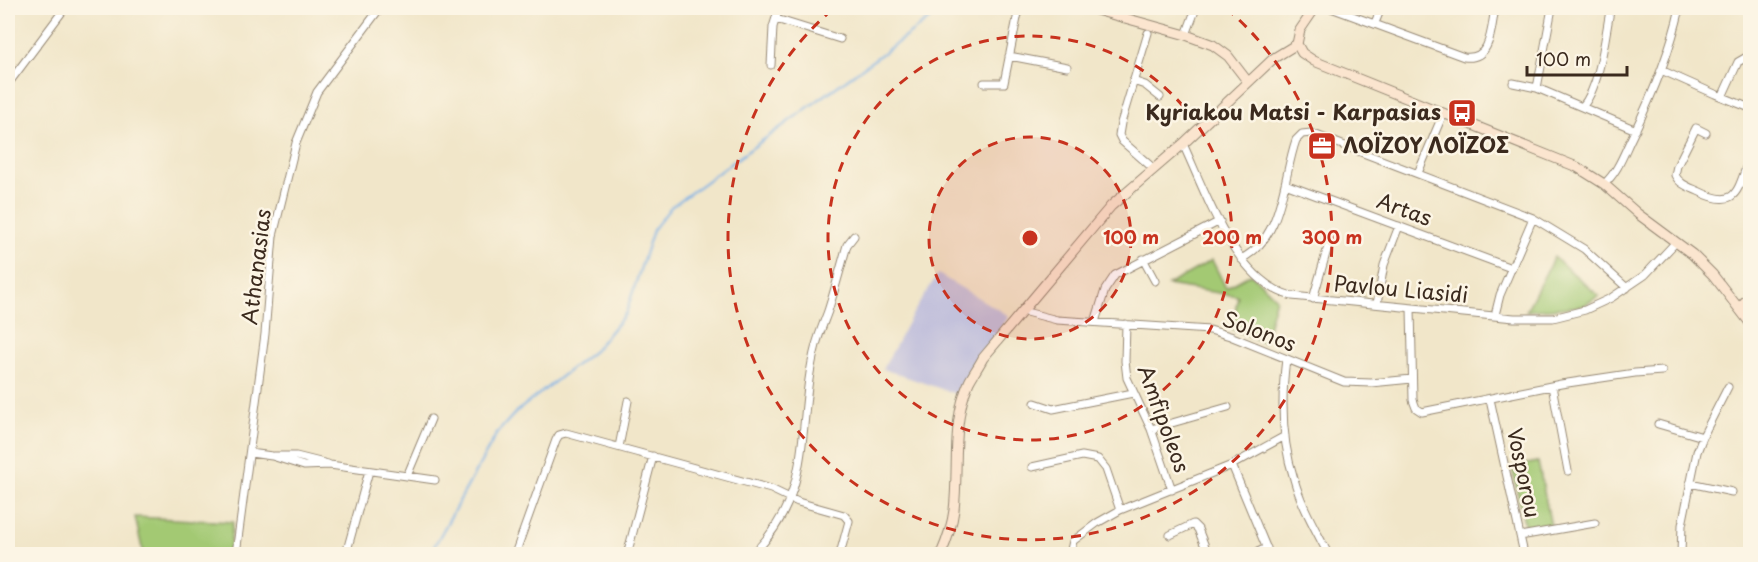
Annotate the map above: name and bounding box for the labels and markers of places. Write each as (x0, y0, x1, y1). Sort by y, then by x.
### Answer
place label: Kyriakou Matsi - Karpasias (1146, 95, 1441, 127)
bus stop icon: Kyriakou Matsi - Karpasias (1446, 97, 1478, 129)
place label: ΛΟΪΖΟΥ ΛΟΪΖΟΣ (1343, 128, 1509, 160)
office icon: ΛΟΪΖΟΥ ΛΟΪΖΟΣ (1306, 130, 1338, 162)
centre of rings (1020, 228, 1040, 248)

